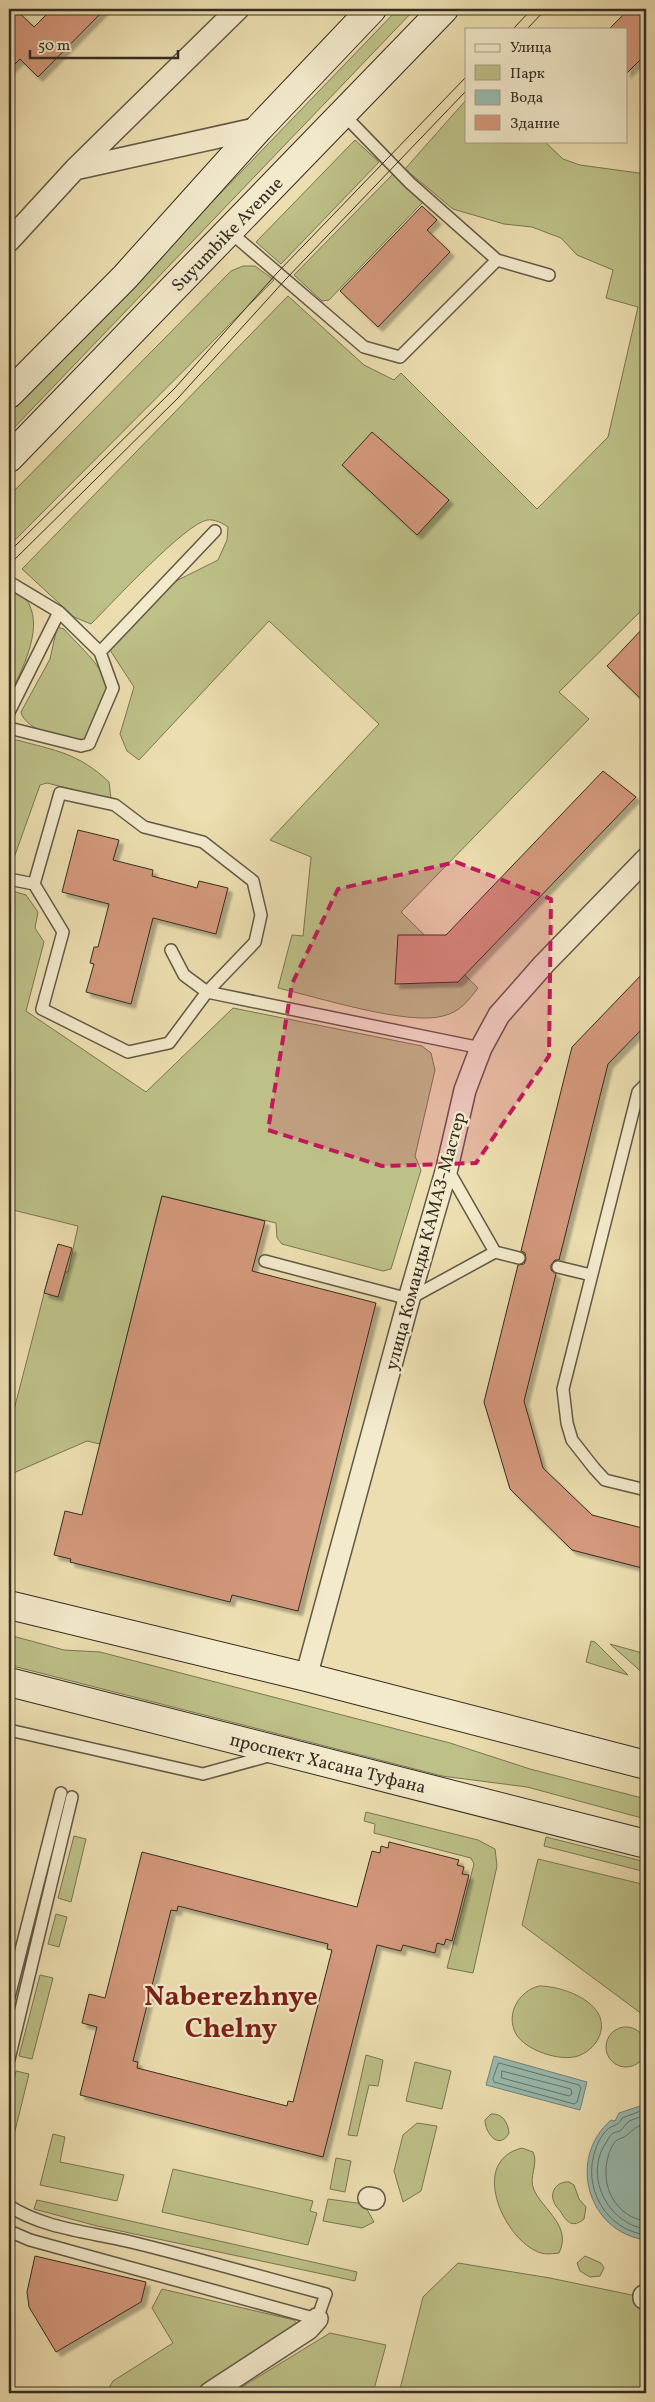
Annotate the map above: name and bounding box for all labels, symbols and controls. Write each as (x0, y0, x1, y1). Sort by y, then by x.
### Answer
scale bar (30, 28, 178, 60)
legend (465, 28, 628, 142)
text: 50 m (38, 36, 70, 57)
text: Улица (510, 38, 552, 59)
text: Парк (510, 64, 545, 85)
text: Вода (510, 88, 543, 109)
text: Здание (510, 114, 560, 135)
street label: Suyumbike Avenue (167, 172, 290, 298)
street label: улица Команды КАМАЗ-Мастер (380, 1110, 473, 1373)
street label: проспект Хасана Туфана (227, 1728, 428, 1801)
district label: Naberezhnye Chelny (144, 1978, 318, 2049)

